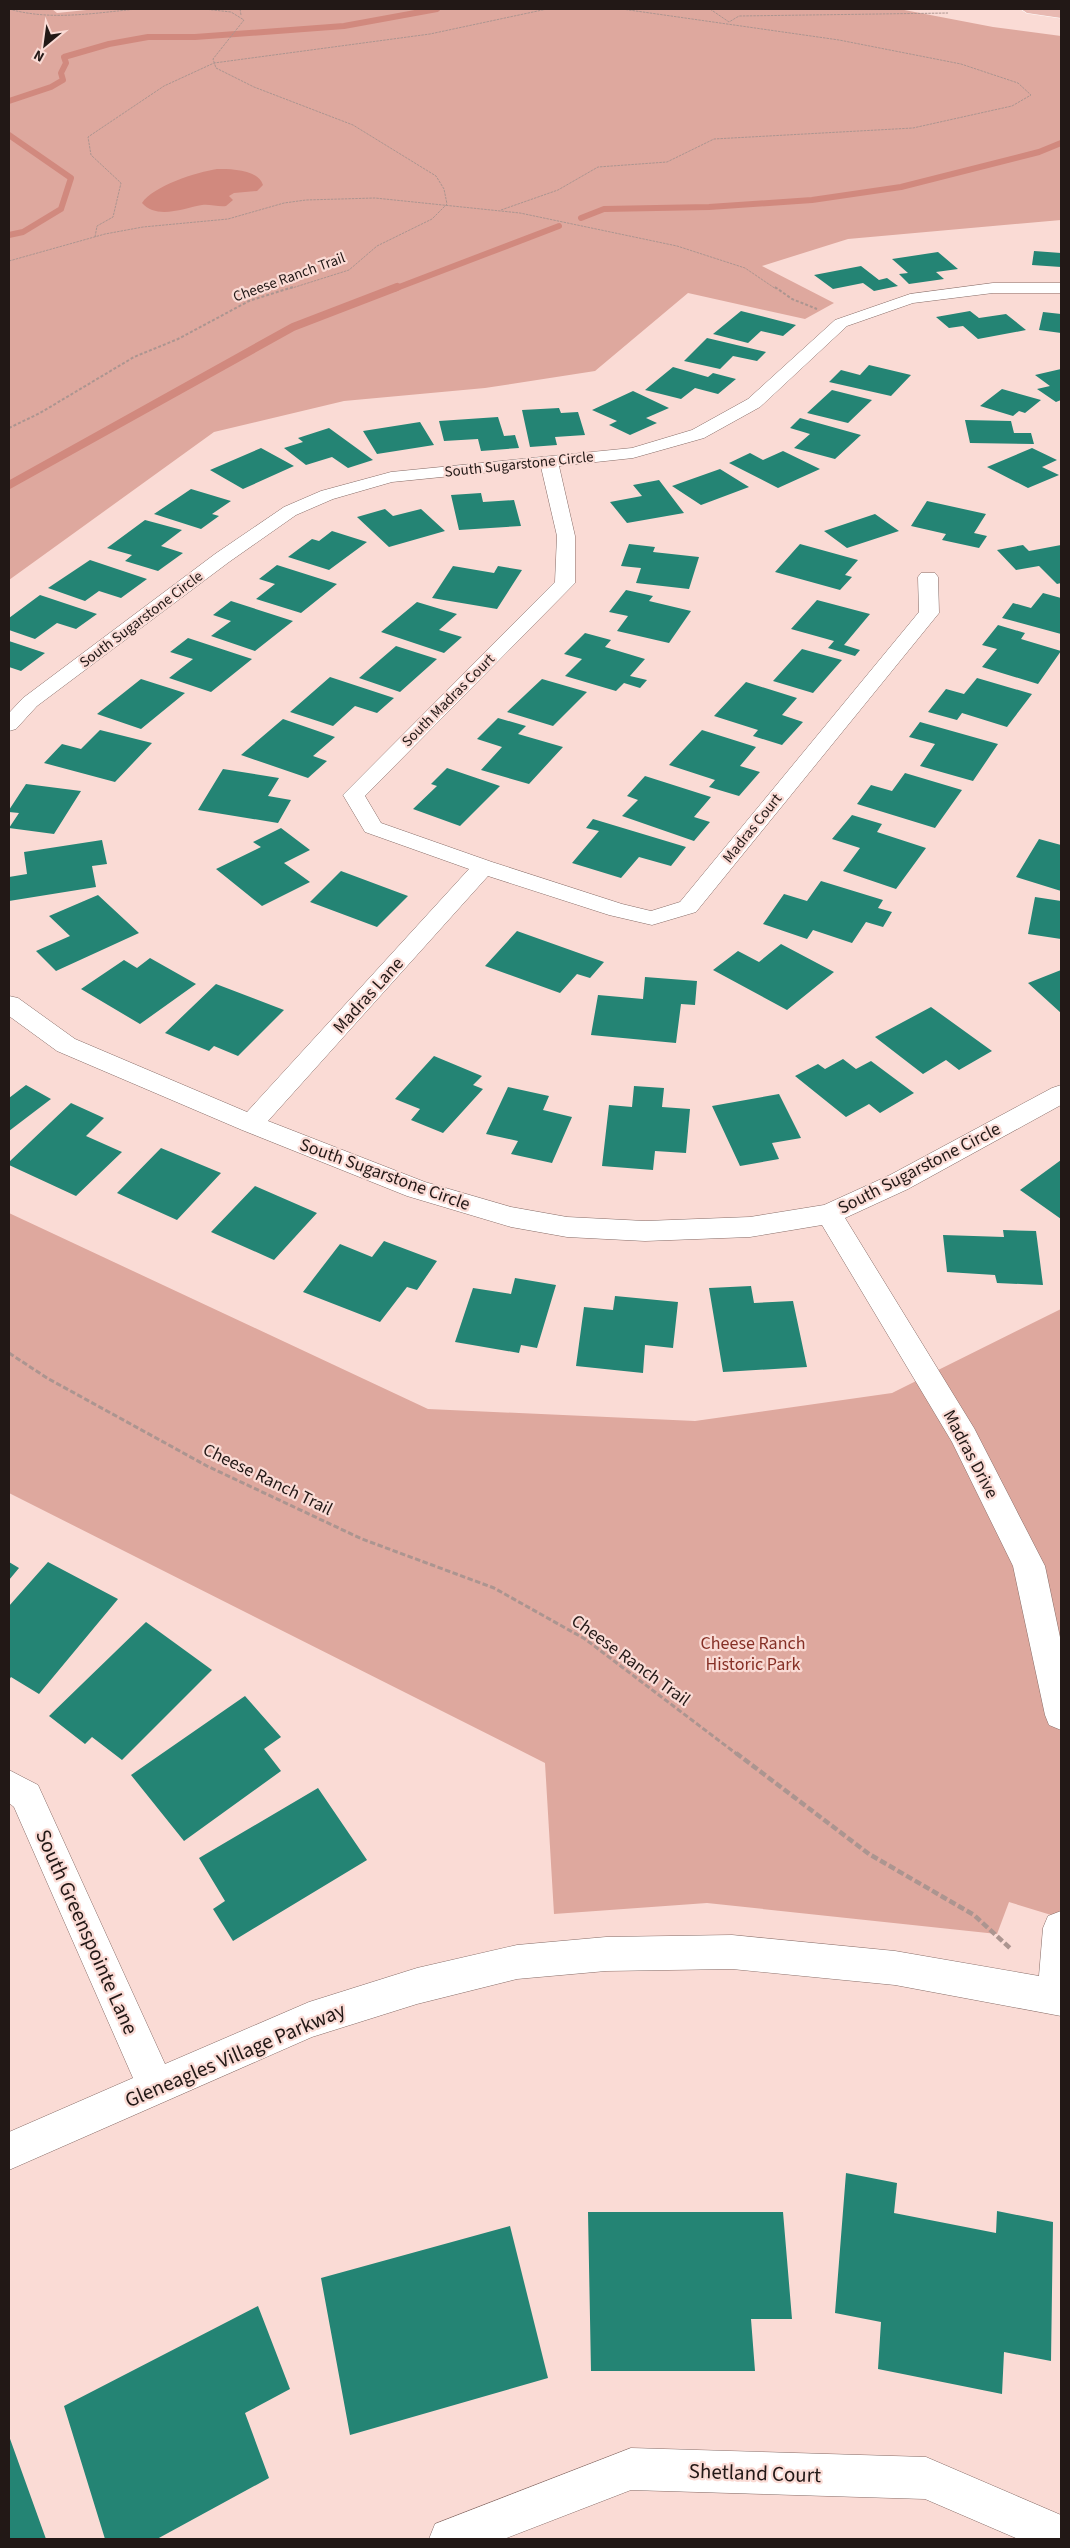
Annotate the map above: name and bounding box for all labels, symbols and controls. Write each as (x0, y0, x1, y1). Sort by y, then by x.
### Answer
north arrow (20, 20, 70, 70)
text: N (30, 44, 48, 66)
street label: Cheese Ranch Trail (230, 247, 348, 307)
street label: South Sugarstone Circle (443, 446, 595, 483)
street label: South Sugarstone Circle (75, 566, 207, 673)
street label: South Madras Court (397, 649, 500, 752)
street label: Madras Court (718, 789, 787, 867)
street label: Madras Lane (327, 952, 409, 1039)
street label: South Sugarstone Circle (833, 1116, 1005, 1220)
street label: South Sugarstone Circle (296, 1132, 474, 1217)
street label: Madras Drive (937, 1405, 1004, 1503)
street label: Cheese Ranch Trail (199, 1437, 337, 1522)
street label: Cheese Ranch Trail (566, 1609, 695, 1712)
park label: Cheese Ranch Historic Park (700, 1631, 806, 1677)
street label: South Greenspointe Lane (28, 1825, 146, 2039)
street label: Gleneagles Village Parkway (120, 1995, 350, 2115)
street label: Shetland Court (688, 2456, 822, 2490)

